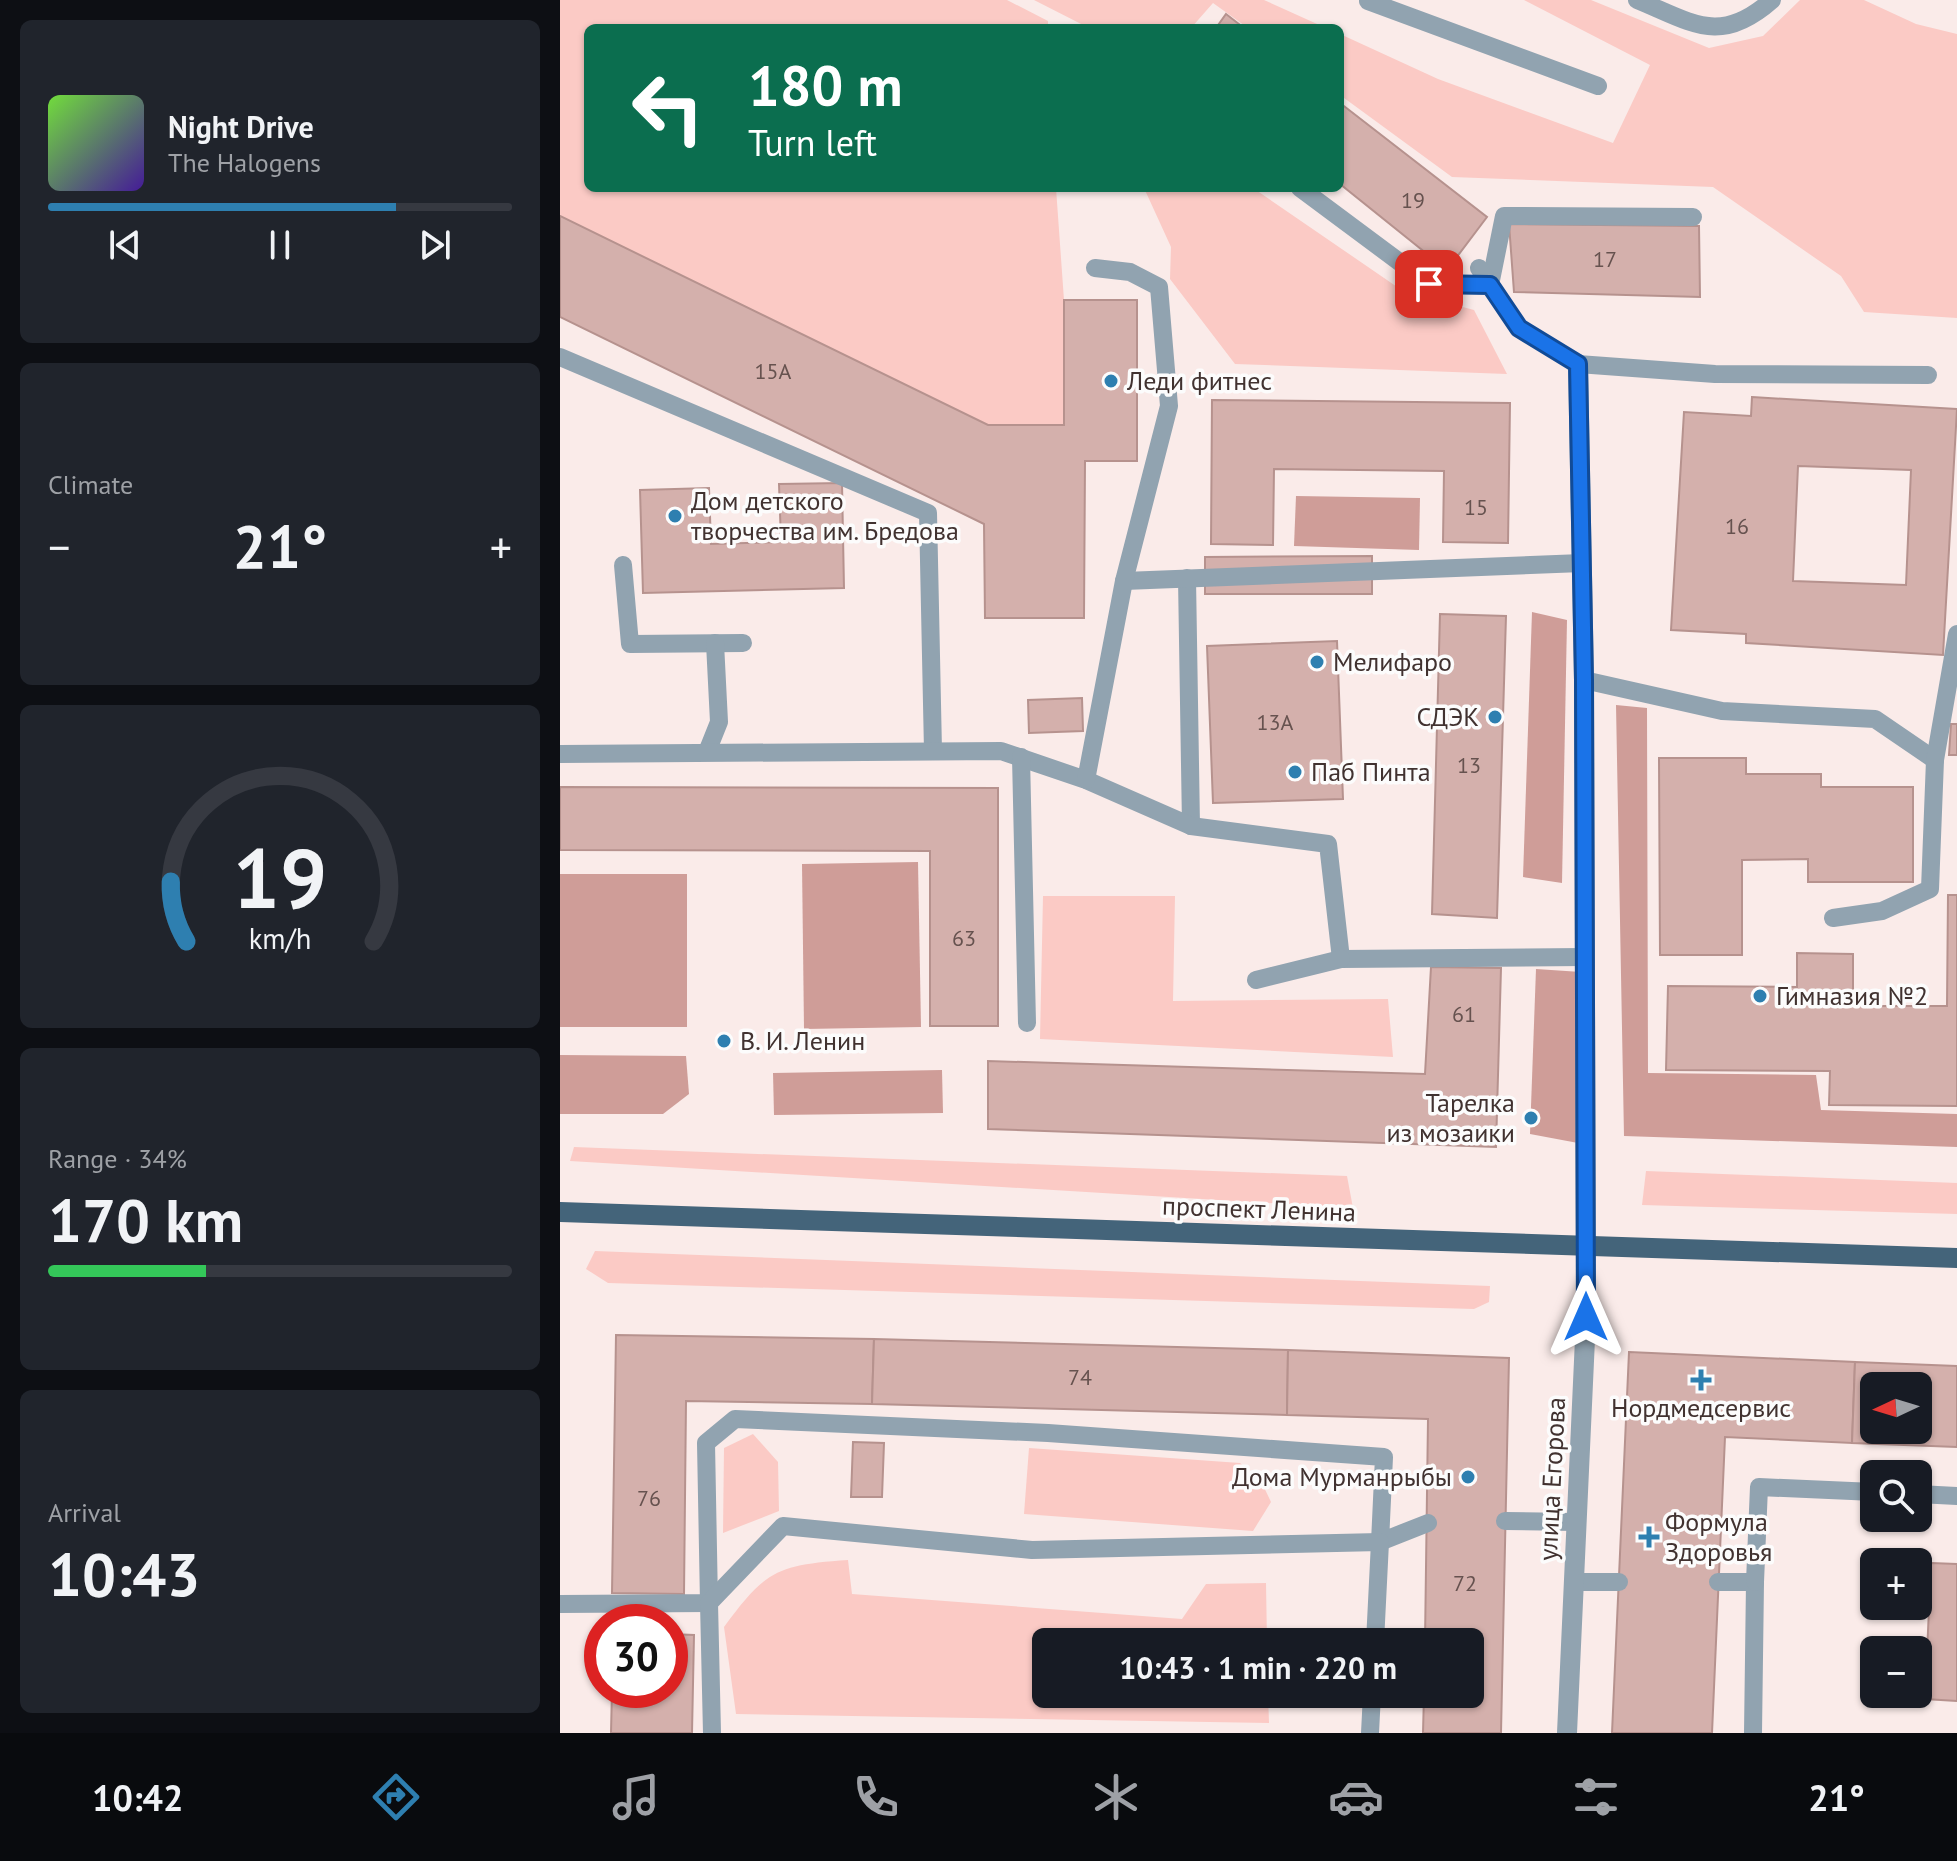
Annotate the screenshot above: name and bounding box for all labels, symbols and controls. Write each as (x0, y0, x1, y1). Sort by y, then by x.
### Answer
text: 180 m (748, 49, 903, 121)
icon: left (616, 56, 720, 160)
text: Night Drive (168, 107, 314, 146)
text: Turn left (748, 119, 877, 166)
text: The Halogens (168, 146, 321, 179)
house number: 19 (1401, 186, 1425, 214)
icon: previous (103, 223, 147, 267)
icon: pause (258, 223, 302, 267)
icon: next (413, 223, 457, 267)
house number: 17 (1593, 245, 1617, 273)
pin (1395, 250, 1463, 318)
icon: arrive (1407, 262, 1451, 306)
house number: 15А (755, 357, 792, 385)
place label: Леди фитнес (1126, 364, 1272, 397)
marker: Леди фитнес (1102, 372, 1120, 390)
text: Climate (48, 468, 133, 501)
place label: Дом детского творчества им. Бредова (691, 484, 959, 547)
house number: 15 (1464, 493, 1488, 521)
text: 21° (233, 507, 327, 585)
marker: Дом детского творчества им. Бредова (666, 507, 684, 525)
house number: 16 (1725, 512, 1749, 540)
text: − (48, 518, 70, 575)
text: + (490, 518, 512, 575)
place label: Мелифаро (1333, 645, 1452, 678)
marker: Мелифаро (1308, 653, 1326, 671)
place label: СДЭК (1416, 700, 1479, 733)
house number: 13А (1257, 708, 1294, 736)
marker: СДЭК (1486, 708, 1504, 726)
house number: 13 (1457, 751, 1481, 779)
place label: Паб Пинта (1311, 755, 1431, 788)
marker: Паб Пинта (1286, 763, 1304, 781)
text: 19 (233, 823, 327, 931)
text: km/h (249, 921, 311, 958)
house number: 63 (952, 924, 976, 952)
place label: Гимназия №2 (1776, 979, 1928, 1012)
marker: Гимназия №2 (1751, 987, 1769, 1005)
house number: 61 (1452, 1000, 1476, 1028)
place label: В. И. Ленин (740, 1024, 865, 1057)
marker: В. И. Ленин (715, 1032, 733, 1050)
place label: Тарелка из мозаики (1387, 1086, 1515, 1149)
marker: Тарелка из мозаики (1522, 1109, 1540, 1127)
text: Range · 34% (48, 1142, 187, 1175)
text: 170 km (48, 1181, 243, 1259)
street label: проспект Ленина (1161, 1189, 1357, 1228)
position arrow (1544, 1275, 1628, 1359)
house number: 74 (1068, 1363, 1092, 1391)
marker: Нордмедсервис (1692, 1371, 1710, 1389)
north arrow (1860, 1372, 1932, 1444)
map controls (1860, 1372, 1932, 1708)
place label: Нордмедсервис (1611, 1391, 1791, 1424)
street label: улица Егорова (1531, 1396, 1572, 1562)
place label: Дома Мурманрыбы (1232, 1460, 1452, 1493)
button: search (1860, 1460, 1932, 1532)
marker: Дома Мурманрыбы (1459, 1468, 1477, 1486)
house number: 76 (637, 1484, 661, 1512)
text: Arrival (48, 1496, 121, 1529)
place label: Формула Здоровья (1665, 1505, 1772, 1568)
marker: Формула Здоровья (1640, 1528, 1658, 1546)
text: 10:43 (48, 1535, 200, 1613)
button: + (1860, 1548, 1932, 1620)
house number: 72 (1453, 1569, 1477, 1597)
speed limit sign: 30 (584, 1604, 688, 1708)
button: − (1860, 1636, 1932, 1708)
text: 10:43 · 1 min · 220 m (1119, 1648, 1397, 1687)
icon: directions (368, 1769, 424, 1825)
icon: music (608, 1769, 664, 1825)
icon: phone (848, 1769, 904, 1825)
icon: climate (1088, 1769, 1144, 1825)
icon: car (1328, 1769, 1384, 1825)
icon: filters (1568, 1769, 1624, 1825)
text: 10:42 (92, 1774, 183, 1821)
text: 21° (1808, 1774, 1865, 1821)

